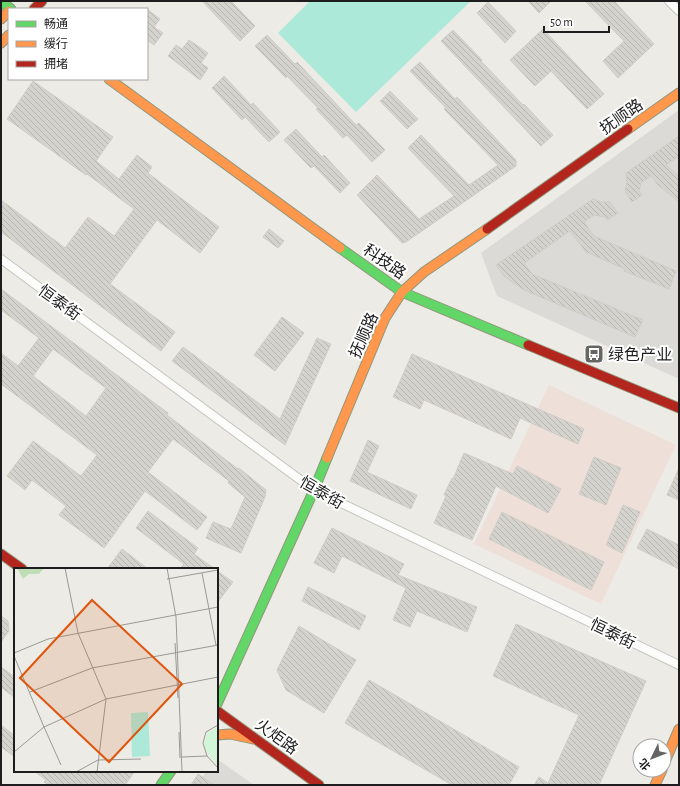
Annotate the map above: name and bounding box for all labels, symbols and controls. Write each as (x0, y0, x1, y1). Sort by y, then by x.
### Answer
legend (8, 8, 148, 80)
scale bar (544, 8, 609, 34)
text: 50 m (550, 16, 573, 28)
text: 畅通 (44, 17, 68, 30)
text: 缓行 (44, 37, 68, 50)
text: 拥堵 (44, 58, 68, 70)
street label: 抚顺路 (597, 96, 646, 137)
street label: 科技路 (360, 241, 409, 282)
street label: 恒泰街 (35, 281, 84, 323)
street label: 抚顺路 (346, 310, 381, 361)
bus stop icon: 绿色产业 (583, 343, 605, 365)
place label: 绿色产业 (608, 346, 672, 363)
street label: 恒泰街 (297, 473, 347, 512)
inset map (14, 568, 218, 772)
street label: 恒泰街 (587, 615, 638, 652)
street label: 火炬路 (252, 715, 301, 757)
north arrow (632, 738, 672, 778)
text: 北 (637, 757, 653, 772)

